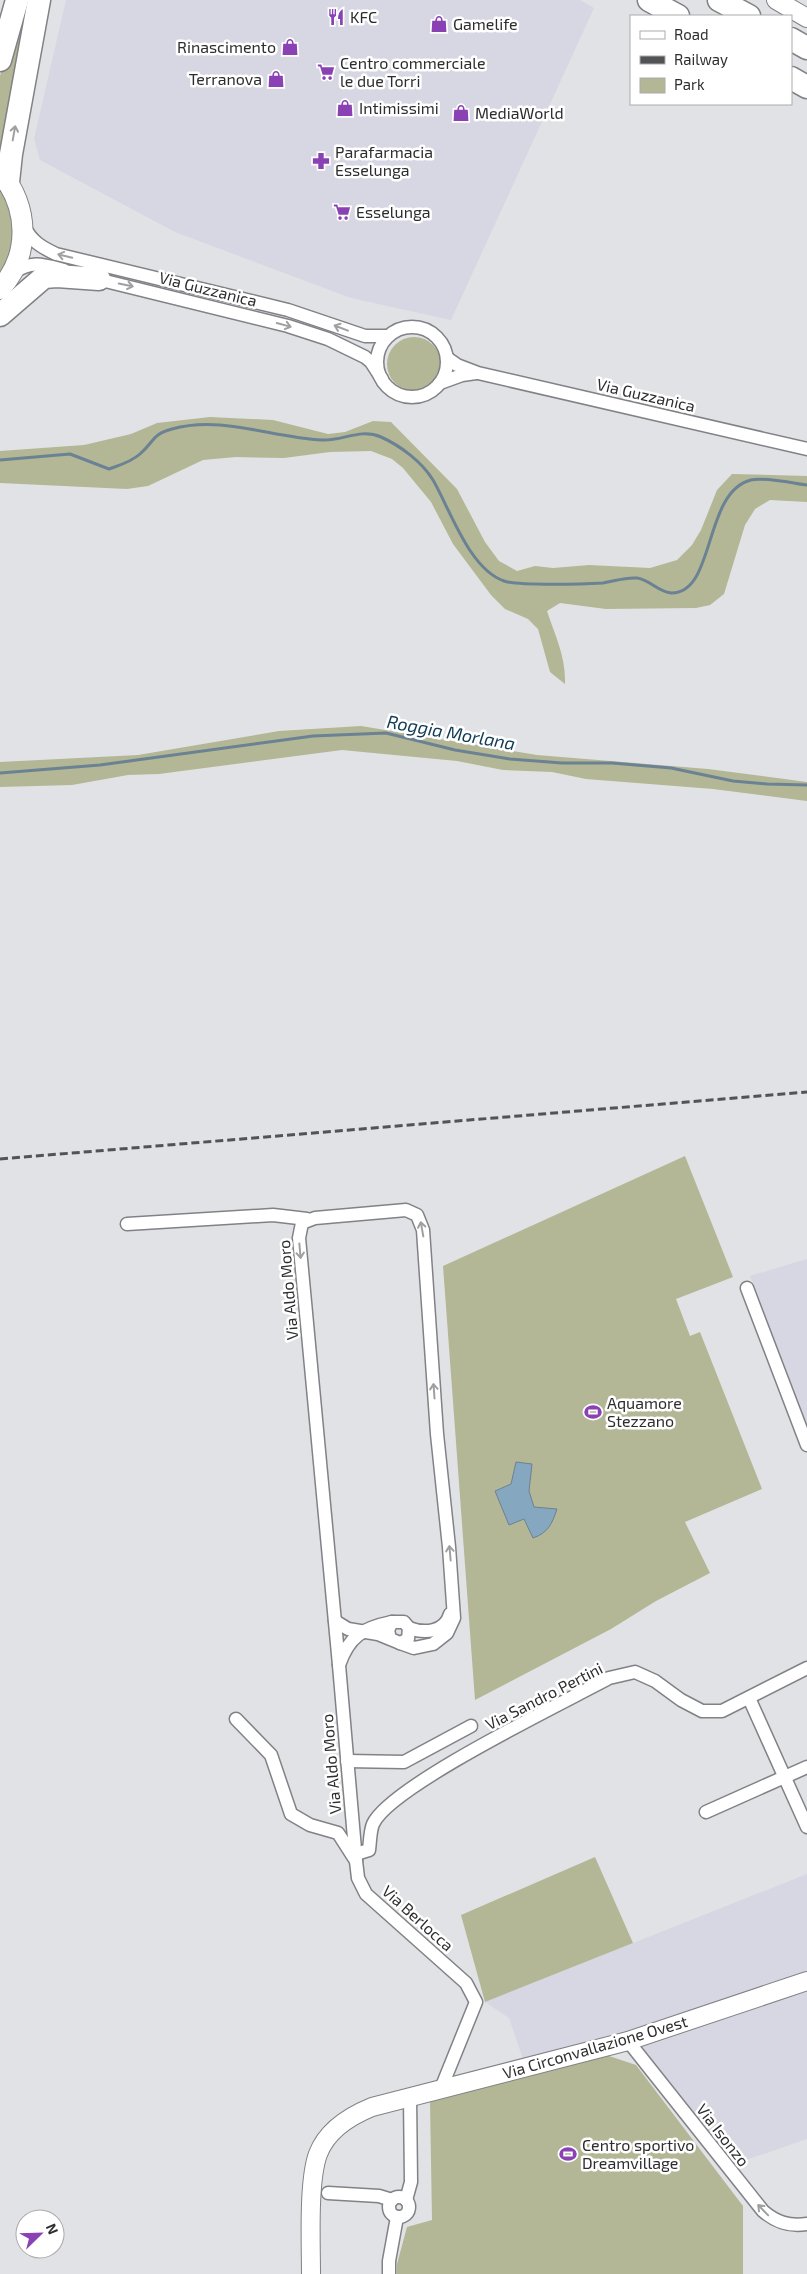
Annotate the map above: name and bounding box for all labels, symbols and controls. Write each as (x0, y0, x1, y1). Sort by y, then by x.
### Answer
restaurant icon: KFC (326, 7, 346, 27)
place label: KFC (350, 7, 377, 26)
shop icon: Gamelife (429, 14, 449, 34)
place label: Gamelife (453, 14, 518, 33)
legend (630, 15, 792, 105)
text: Road (674, 25, 709, 43)
place label: Rinascimento (177, 37, 276, 56)
shop icon: Rinascimento (280, 37, 300, 57)
text: Railway (674, 50, 728, 68)
place label: Centro commerciale le due Torri (340, 53, 486, 90)
supermarket icon: Centro commerciale le due Torri (316, 62, 336, 82)
place label: Terranova (189, 69, 262, 88)
shop icon: Terranova (266, 69, 286, 89)
text: Park (674, 75, 705, 93)
shop icon: Intimissimi (335, 98, 355, 118)
place label: Intimissimi (359, 98, 439, 117)
shop icon: MediaWorld (451, 103, 471, 123)
place label: MediaWorld (475, 103, 564, 122)
one-way arrow (10, 126, 20, 142)
place label: Parafarmacia Esselunga (335, 142, 433, 179)
pharmacy icon: Parafarmacia Esselunga (311, 151, 331, 171)
supermarket icon: Esselunga (332, 202, 352, 222)
place label: Esselunga (356, 202, 431, 221)
one-way arrow (58, 251, 74, 260)
street label: Via Guzzanica (157, 267, 259, 310)
one-way arrow (117, 281, 133, 290)
one-way arrow (275, 321, 291, 330)
one-way arrow (334, 323, 349, 332)
street label: Via Guzzanica (595, 374, 697, 415)
water label: Roggia Morlana (385, 710, 517, 754)
one-way arrow (417, 1222, 427, 1238)
street label: Via Aldo Moro (274, 1239, 301, 1341)
one-way arrow (295, 1243, 305, 1259)
one-way arrow (429, 1384, 439, 1400)
place label: Aquamore Stezzano (607, 1393, 682, 1430)
sports icon: Aquamore Stezzano (583, 1402, 603, 1422)
one-way arrow (445, 1545, 454, 1561)
street label: Via Sandro Pertini (482, 1658, 605, 1733)
street label: Via Aldo Moro (317, 1713, 344, 1815)
street label: Via Berlocca (379, 1881, 458, 1955)
street label: Via Circonvallazione Ovest (500, 2011, 690, 2082)
street label: Via Isonzo (693, 2100, 754, 2170)
place label: Centro sportivo Dreamvillage (582, 2135, 694, 2172)
sports icon: Centro sportivo Dreamvillage (558, 2144, 578, 2164)
one-way arrow (757, 2204, 769, 2216)
north arrow (15, 2209, 65, 2259)
text: N (43, 2221, 62, 2237)

